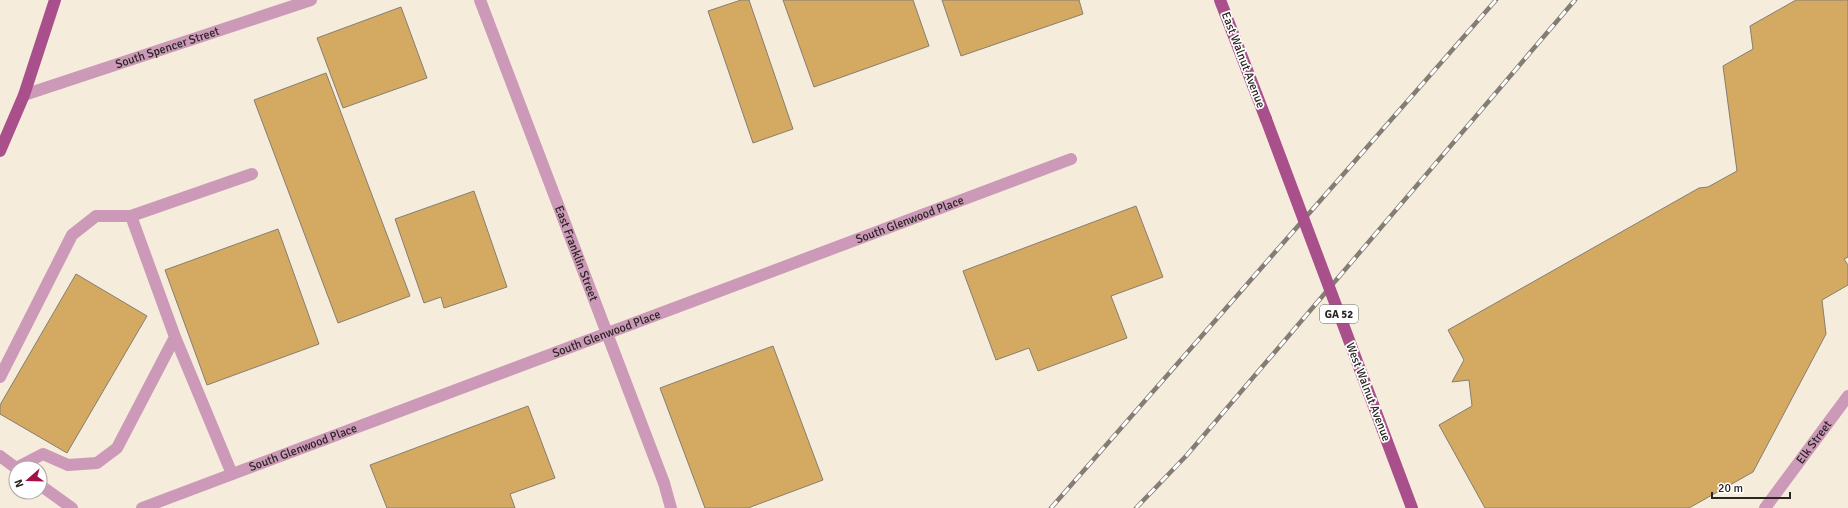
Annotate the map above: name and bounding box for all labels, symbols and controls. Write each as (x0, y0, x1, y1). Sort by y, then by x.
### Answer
street label: East Walnut Avenue (1218, 10, 1268, 110)
street label: South Spencer Street (113, 23, 221, 72)
street label: South Glenwood Place (853, 192, 966, 247)
street label: East Franklin Street (551, 203, 601, 303)
road number: GA 52 (1320, 305, 1358, 323)
street label: South Glenwood Place (550, 306, 663, 361)
street label: West Walnut Avenue (1342, 340, 1394, 444)
street label: Elk Street (1793, 417, 1835, 467)
street label: South Glenwood Place (247, 420, 359, 475)
north arrow (8, 460, 48, 500)
scale bar (1712, 474, 1790, 500)
text: N (12, 477, 26, 489)
text: 20 m (1718, 481, 1743, 496)

